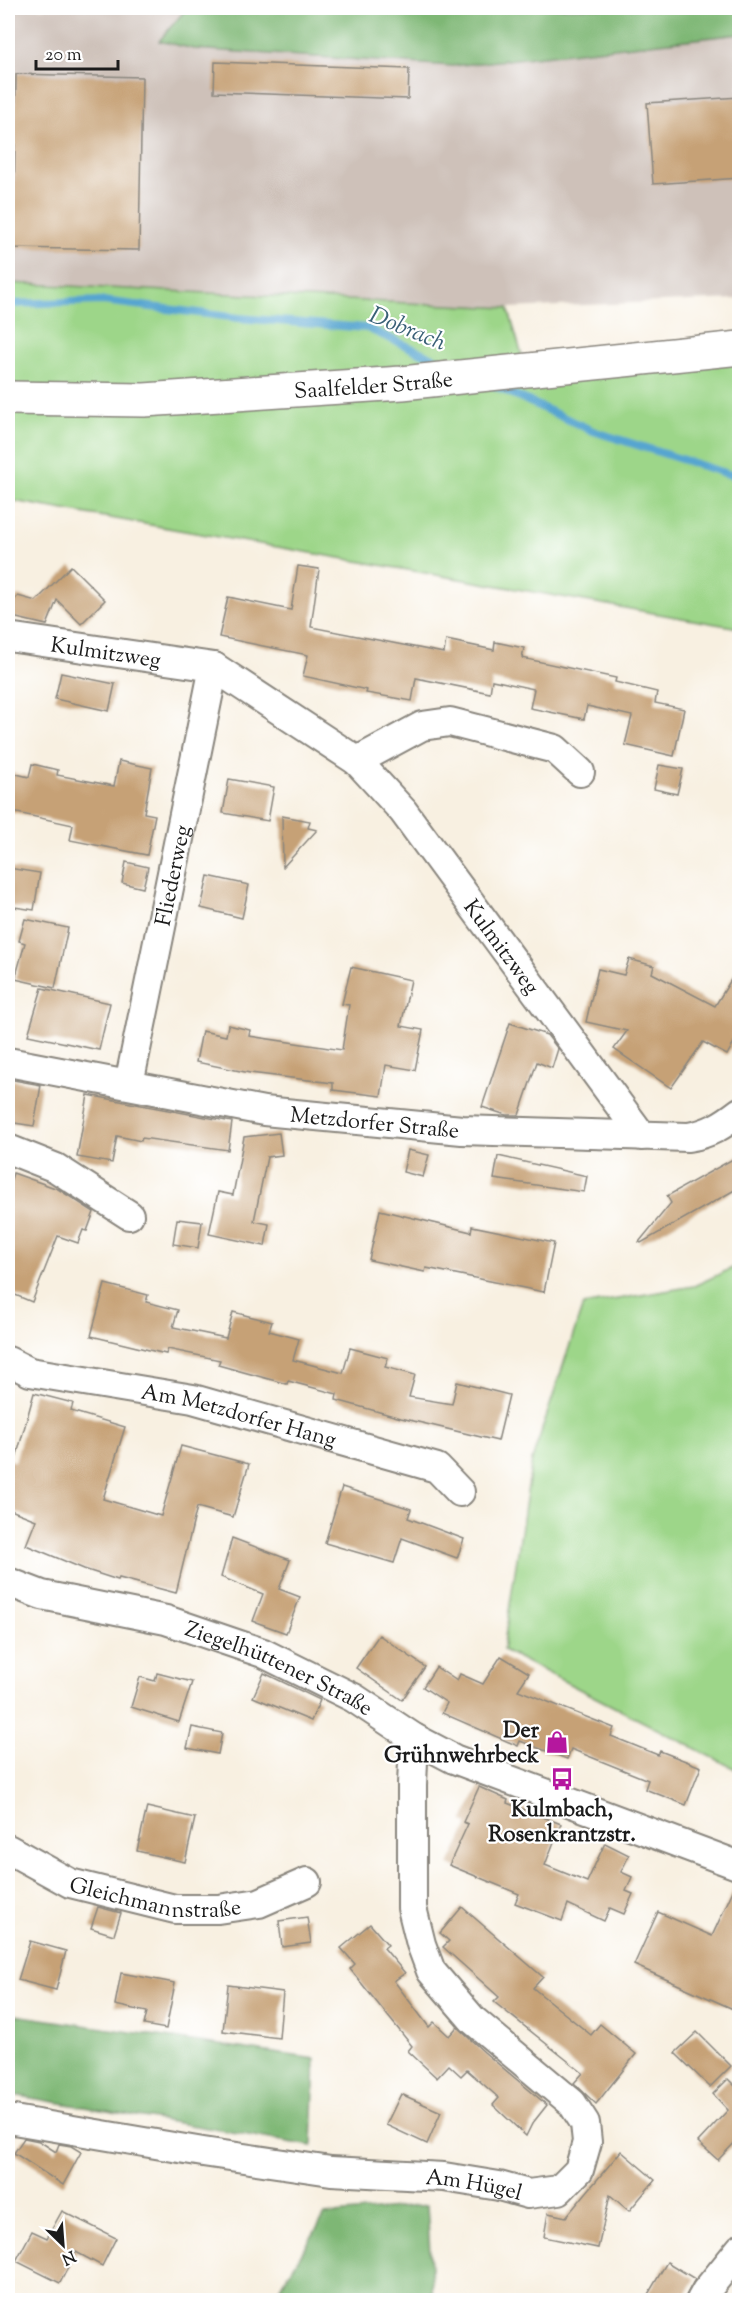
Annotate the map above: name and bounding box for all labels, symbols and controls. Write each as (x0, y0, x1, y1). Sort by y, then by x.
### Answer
scale bar (36, 33, 118, 71)
text: 20 m (45, 43, 82, 69)
water label: Dobrach (364, 299, 451, 361)
street label: Saalfelder Straße (293, 365, 455, 409)
street label: Kulmitzweg (48, 630, 163, 678)
street label: Fliederweg (149, 822, 200, 929)
street label: Kulmitzweg (454, 894, 546, 1002)
street label: Metzdorfer Straße (289, 1101, 461, 1149)
street label: Am Metzdorfer Hang (138, 1378, 340, 1458)
street label: Ziegelhüttener Straße (180, 1615, 379, 1725)
place label: Der Grühnwehrbeck (384, 1716, 540, 1773)
shop icon: Der Grühnwehrbeck (544, 1729, 570, 1755)
bus stop icon: Kulmbach, Rosenkrantzstr. (549, 1766, 575, 1792)
place label: Kulmbach, Rosenkrantzstr. (488, 1795, 636, 1852)
street label: Gleichmannstraße (66, 1870, 244, 1928)
street label: Am Hügel (425, 2163, 525, 2211)
north arrow (33, 2215, 93, 2275)
text: N (57, 2243, 79, 2270)

